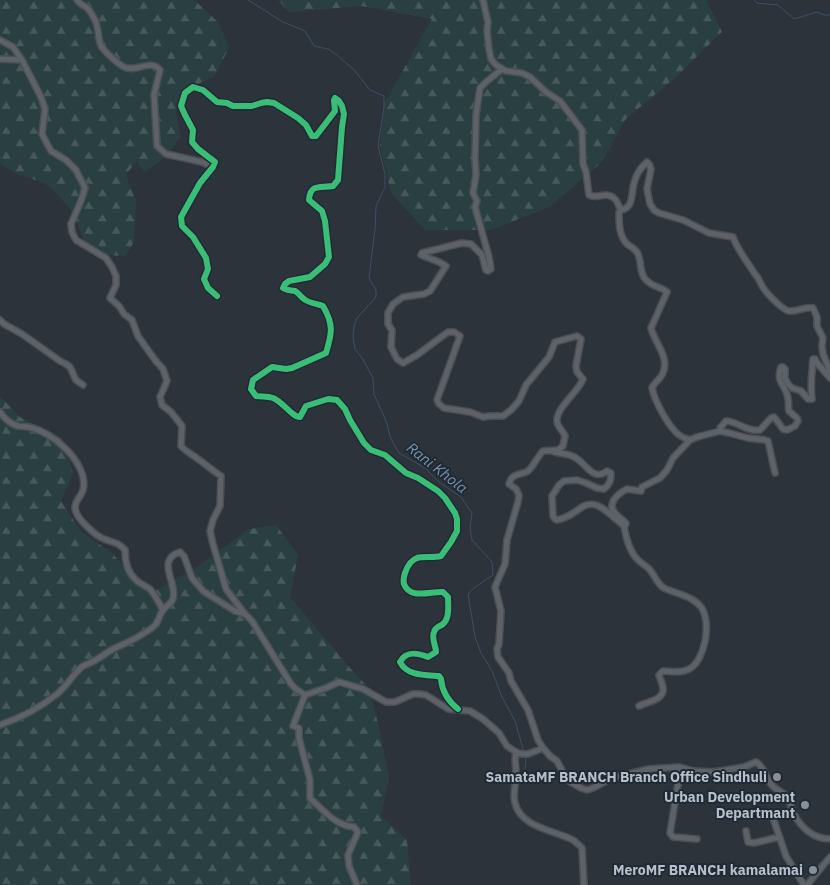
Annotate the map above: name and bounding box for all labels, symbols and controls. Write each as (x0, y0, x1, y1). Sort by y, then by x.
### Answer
water label: Rani Khola (403, 438, 472, 498)
place label: SamataMF BRANCH Branch Office Sindhuli (486, 768, 767, 786)
marker: SamataMF BRANCH Branch Office Sindhuli (771, 771, 783, 783)
place label: Urban Development Departmant (664, 788, 795, 822)
marker: Urban Development Departmant (799, 799, 811, 811)
place label: MeroMF BRANCH kamalamai (613, 861, 803, 879)
marker: MeroMF BRANCH kamalamai (807, 864, 819, 876)

